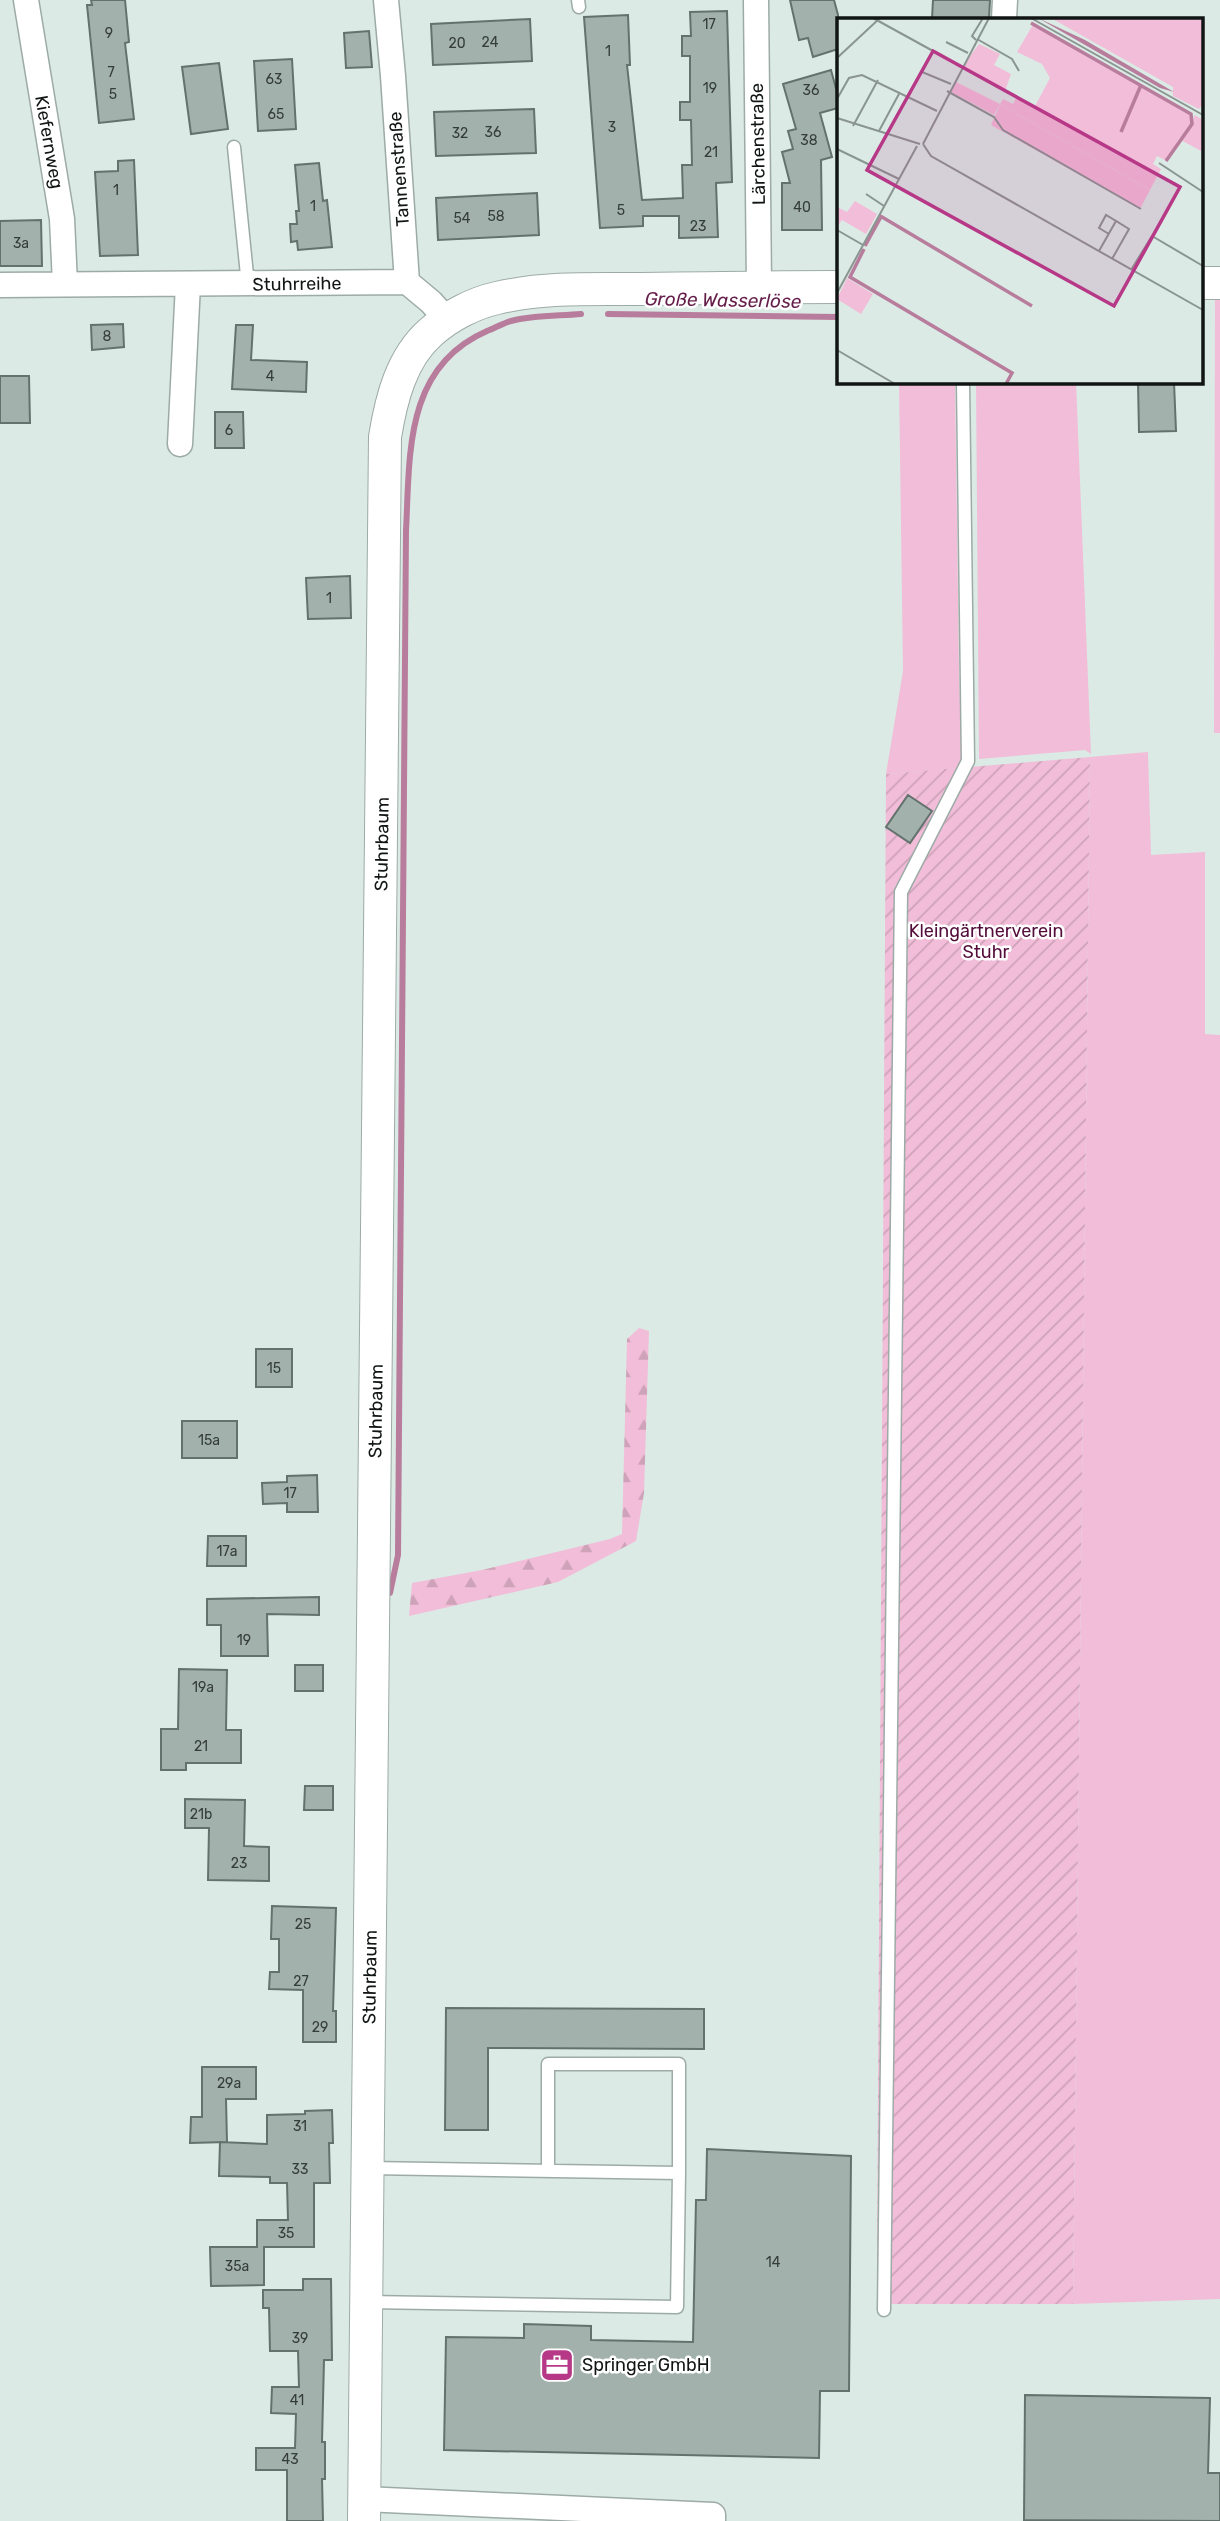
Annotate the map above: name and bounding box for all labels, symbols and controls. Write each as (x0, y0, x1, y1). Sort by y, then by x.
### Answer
house number: 17 (702, 16, 716, 33)
inset map (837, 18, 1202, 383)
house number: 9 (105, 25, 113, 42)
house number: 24 (482, 34, 499, 51)
house number: 20 (448, 35, 466, 52)
house number: 1 (605, 43, 611, 60)
house number: 7 (107, 64, 115, 81)
house number: 63 (266, 71, 282, 88)
house number: 19 (703, 80, 717, 97)
house number: 36 (803, 82, 819, 99)
street label: Lärchenstraße (746, 83, 770, 205)
house number: 5 (109, 86, 117, 103)
street label: Kiefernweg (30, 93, 68, 191)
house number: 65 (268, 106, 284, 123)
street label: Tannenstraße (384, 111, 414, 227)
house number: 3 (608, 119, 616, 136)
house number: 36 (485, 124, 501, 141)
house number: 32 (452, 125, 468, 142)
house number: 38 (800, 132, 818, 149)
house number: 21 (704, 144, 718, 161)
house number: 1 (113, 182, 119, 199)
house number: 1 (310, 198, 316, 215)
house number: 40 (793, 199, 811, 216)
house number: 5 (617, 202, 625, 219)
house number: 58 (487, 208, 505, 225)
house number: 54 (453, 210, 471, 227)
house number: 23 (690, 218, 706, 235)
house number: 3a (13, 235, 29, 252)
street label: Stuhrreihe (252, 272, 342, 296)
water label: Große Wasserlöse (644, 287, 802, 313)
house number: 8 (103, 328, 112, 345)
house number: 4 (266, 368, 275, 385)
house number: 6 (225, 422, 233, 439)
house number: 1 (326, 590, 332, 607)
street label: Stuhrbaum (370, 797, 394, 891)
park label: Kleingärtnerverein Stuhr (909, 920, 1063, 963)
house number: 15 (267, 1360, 281, 1377)
street label: Stuhrbaum (364, 1364, 388, 1458)
house number: 15a (198, 1432, 220, 1449)
house number: 17 (283, 1485, 297, 1502)
house number: 17a (217, 1543, 237, 1560)
house number: 19 (237, 1632, 251, 1649)
house number: 19a (192, 1679, 214, 1696)
house number: 21 (194, 1738, 208, 1755)
house number: 21b (190, 1806, 212, 1823)
house number: 23 (231, 1855, 247, 1872)
house number: 25 (295, 1916, 311, 1933)
street label: Stuhrbaum (358, 1930, 382, 2024)
house number: 27 (293, 1973, 309, 1990)
house number: 29 (312, 2019, 328, 2036)
house number: 29a (217, 2075, 241, 2092)
house number: 31 (293, 2118, 307, 2135)
house number: 33 (292, 2161, 308, 2178)
house number: 35 (278, 2225, 294, 2242)
house number: 14 (766, 2254, 781, 2271)
house number: 35a (225, 2258, 249, 2275)
house number: 39 (292, 2330, 308, 2347)
office icon: Springer GmbH (538, 2346, 576, 2384)
place label: Springer GmbH (582, 2354, 710, 2376)
house number: 41 (290, 2392, 304, 2409)
house number: 43 (281, 2451, 299, 2468)

